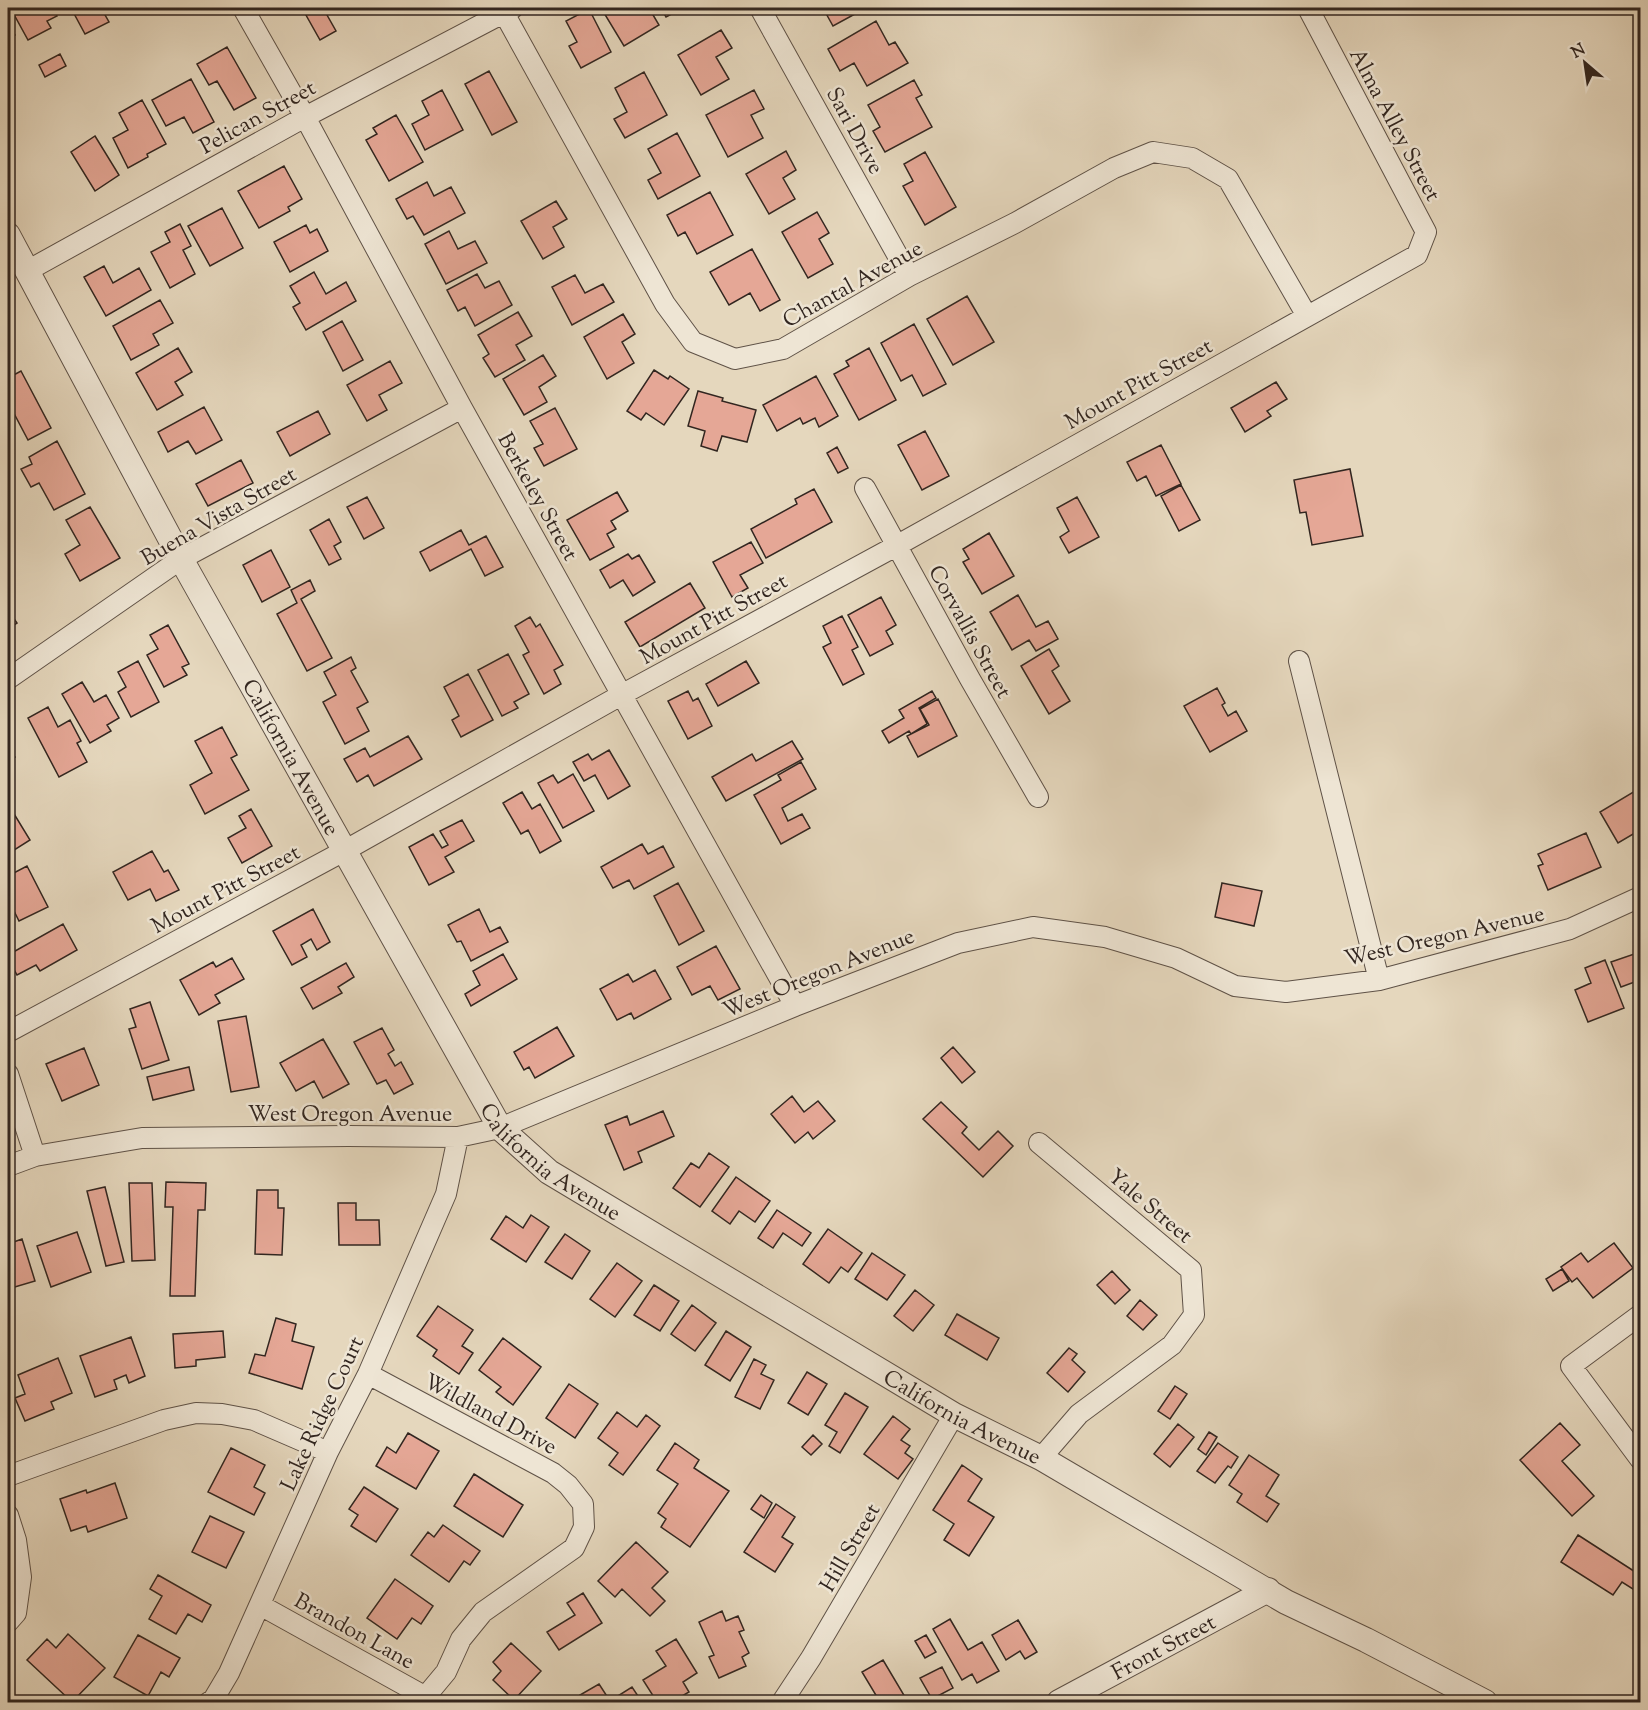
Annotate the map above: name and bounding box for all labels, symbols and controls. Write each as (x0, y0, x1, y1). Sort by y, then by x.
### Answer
north arrow (1555, 33, 1615, 93)
text: N (1568, 39, 1590, 65)
street label: Alma Alley Street (1339, 43, 1447, 208)
street label: Pelican Street (195, 73, 323, 164)
street label: Sari Drive (816, 82, 890, 181)
street label: Chantal Avenue (778, 234, 929, 337)
street label: Mount Pitt Street (1060, 332, 1219, 439)
street label: Berkeley Street (488, 427, 585, 568)
street label: Buena Vista Street (136, 460, 304, 575)
street label: Corvallis Street (919, 560, 1018, 705)
street label: Mount Pitt Street (635, 567, 794, 674)
street label: California Avenue (232, 674, 346, 842)
street label: Mount Pitt Street (146, 838, 307, 943)
street label: West Oregon Avenue (1341, 899, 1548, 977)
street label: West Oregon Avenue (718, 922, 920, 1028)
street label: California Avenue (470, 1098, 626, 1231)
street label: West Oregon Avenue (248, 1100, 452, 1132)
street label: Yale Street (1100, 1162, 1199, 1253)
street label: Lake Ridge Court (274, 1331, 374, 1497)
street label: California Avenue (876, 1363, 1046, 1474)
street label: Wildland Drive (417, 1367, 562, 1464)
street label: Hill Street (813, 1498, 890, 1599)
street label: Brandon Lane (287, 1586, 420, 1679)
street label: Front Street (1107, 1608, 1223, 1690)

